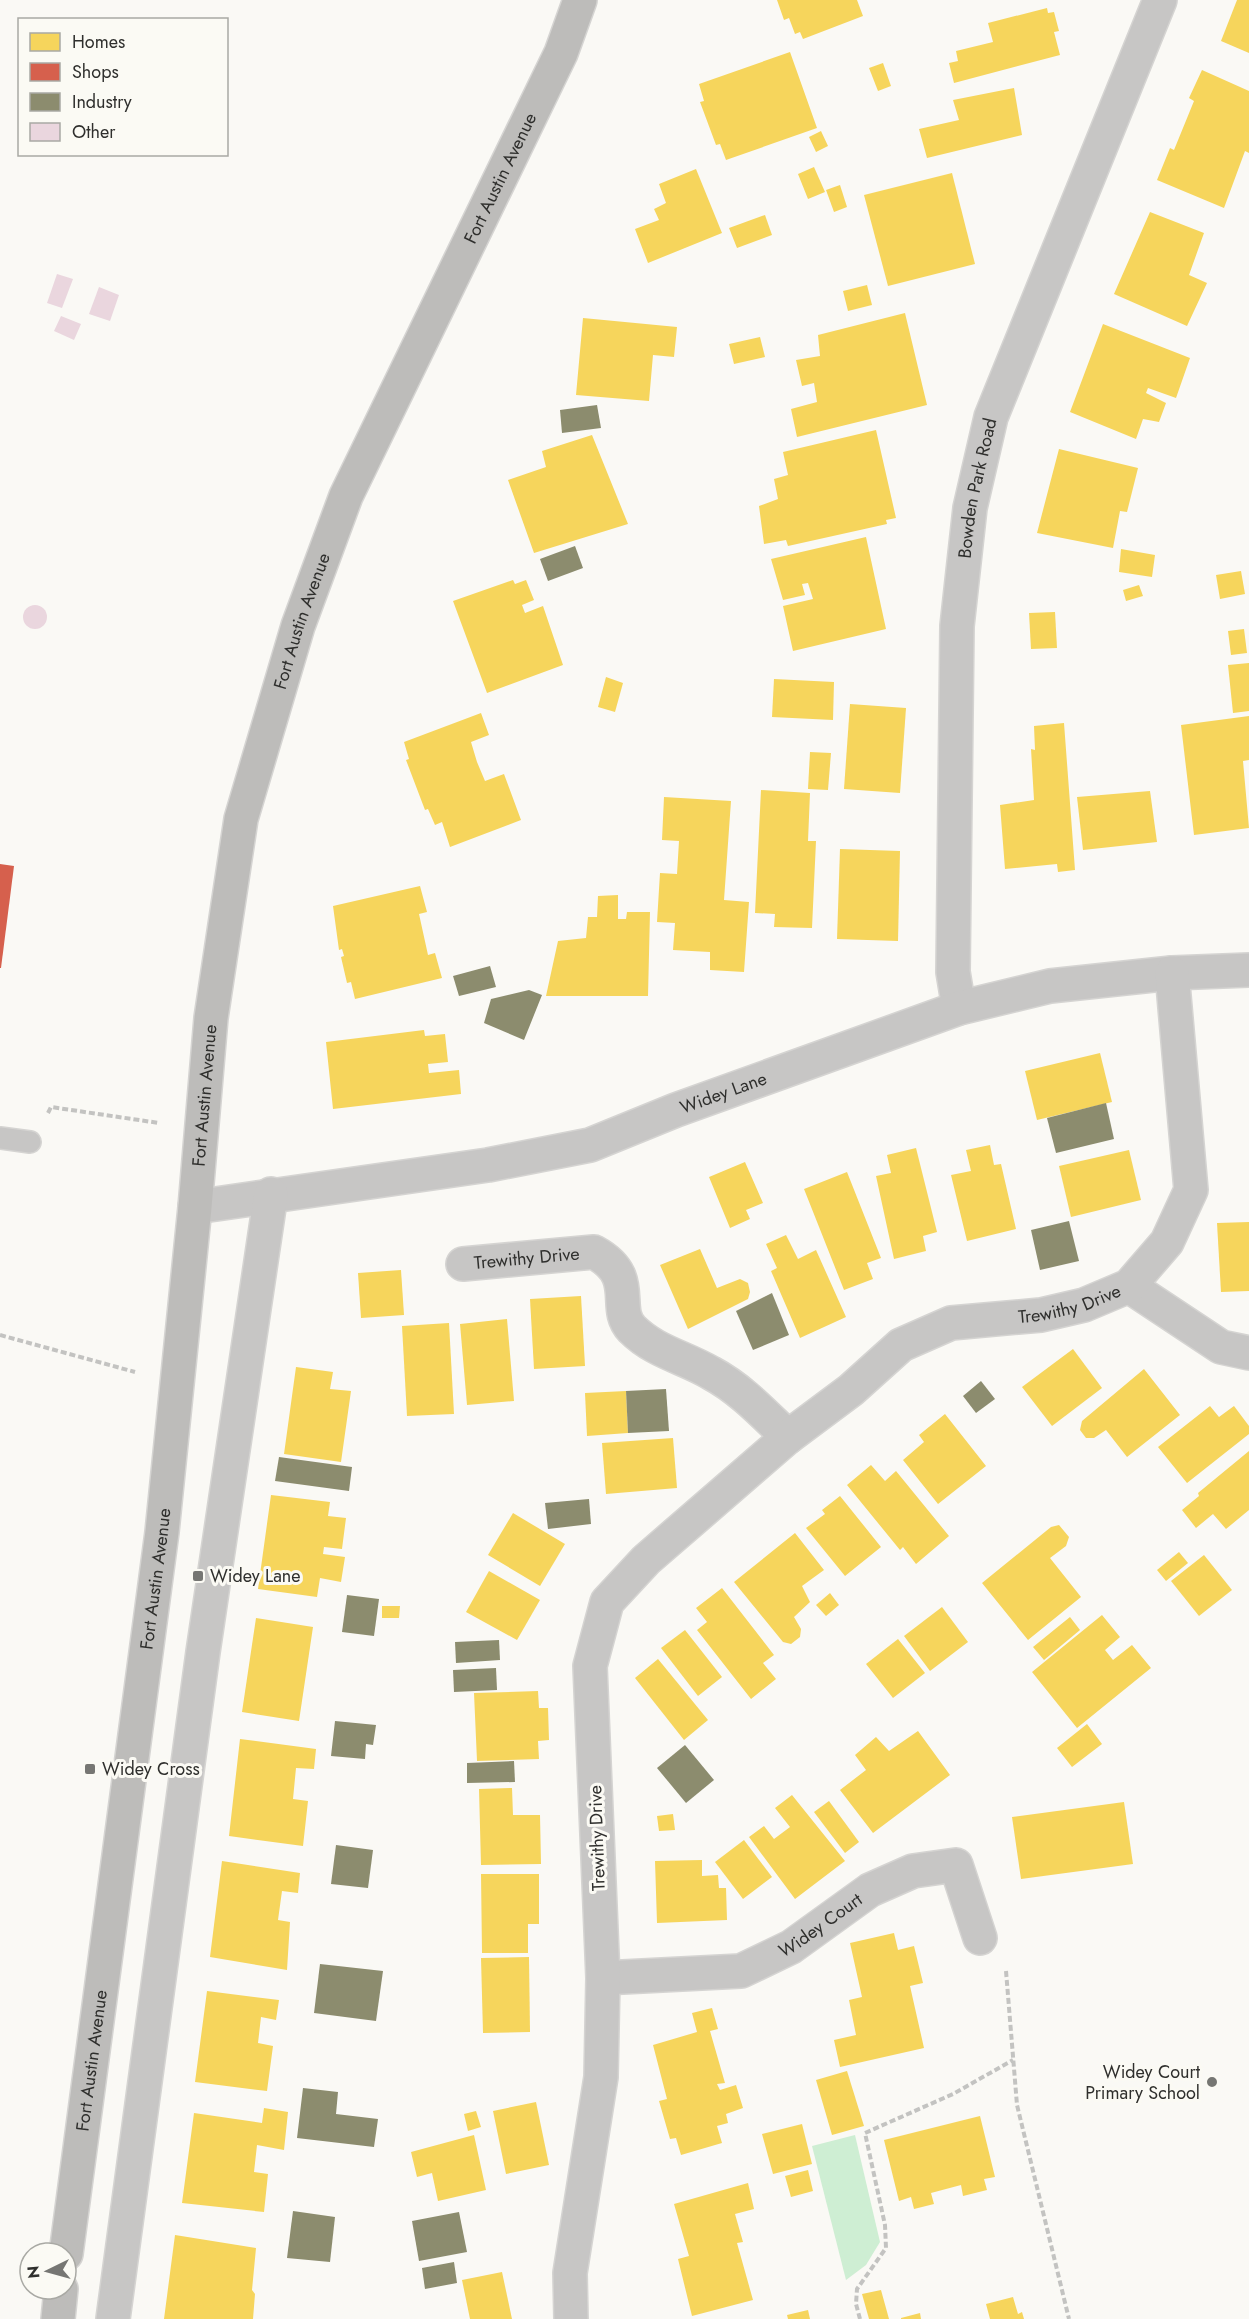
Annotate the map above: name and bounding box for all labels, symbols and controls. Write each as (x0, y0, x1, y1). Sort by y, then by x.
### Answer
legend (18, 18, 228, 156)
text: Homes (72, 29, 125, 55)
text: Shops (72, 59, 119, 85)
text: Industry (72, 89, 132, 115)
street label: Fort Austin Avenue (457, 108, 543, 248)
text: Other (72, 119, 116, 145)
street label: Bowden Park Road (952, 415, 1003, 560)
street label: Fort Austin Avenue (267, 549, 337, 692)
street label: Fort Austin Avenue (185, 1023, 223, 1167)
street label: Widey Lane (676, 1065, 770, 1121)
street label: Trewithy Drive (473, 1240, 581, 1276)
street label: Trewithy Drive (1017, 1278, 1125, 1330)
street label: Fort Austin Avenue (133, 1507, 177, 1651)
place label: Widey Lane (210, 1563, 301, 1589)
marker: Widey Lane (191, 1569, 205, 1583)
place label: Widey Cross (102, 1756, 200, 1782)
marker: Widey Cross (83, 1762, 97, 1776)
street label: Trewithy Drive (582, 1785, 612, 1891)
street label: Widey Court (774, 1886, 868, 1964)
street label: Fort Austin Avenue (69, 1988, 114, 2133)
place label: Widey Court Primary School (1085, 2059, 1201, 2106)
marker: Widey Court Primary School (1205, 2075, 1219, 2089)
north arrow (18, 2241, 78, 2301)
text: N (22, 2265, 46, 2280)

